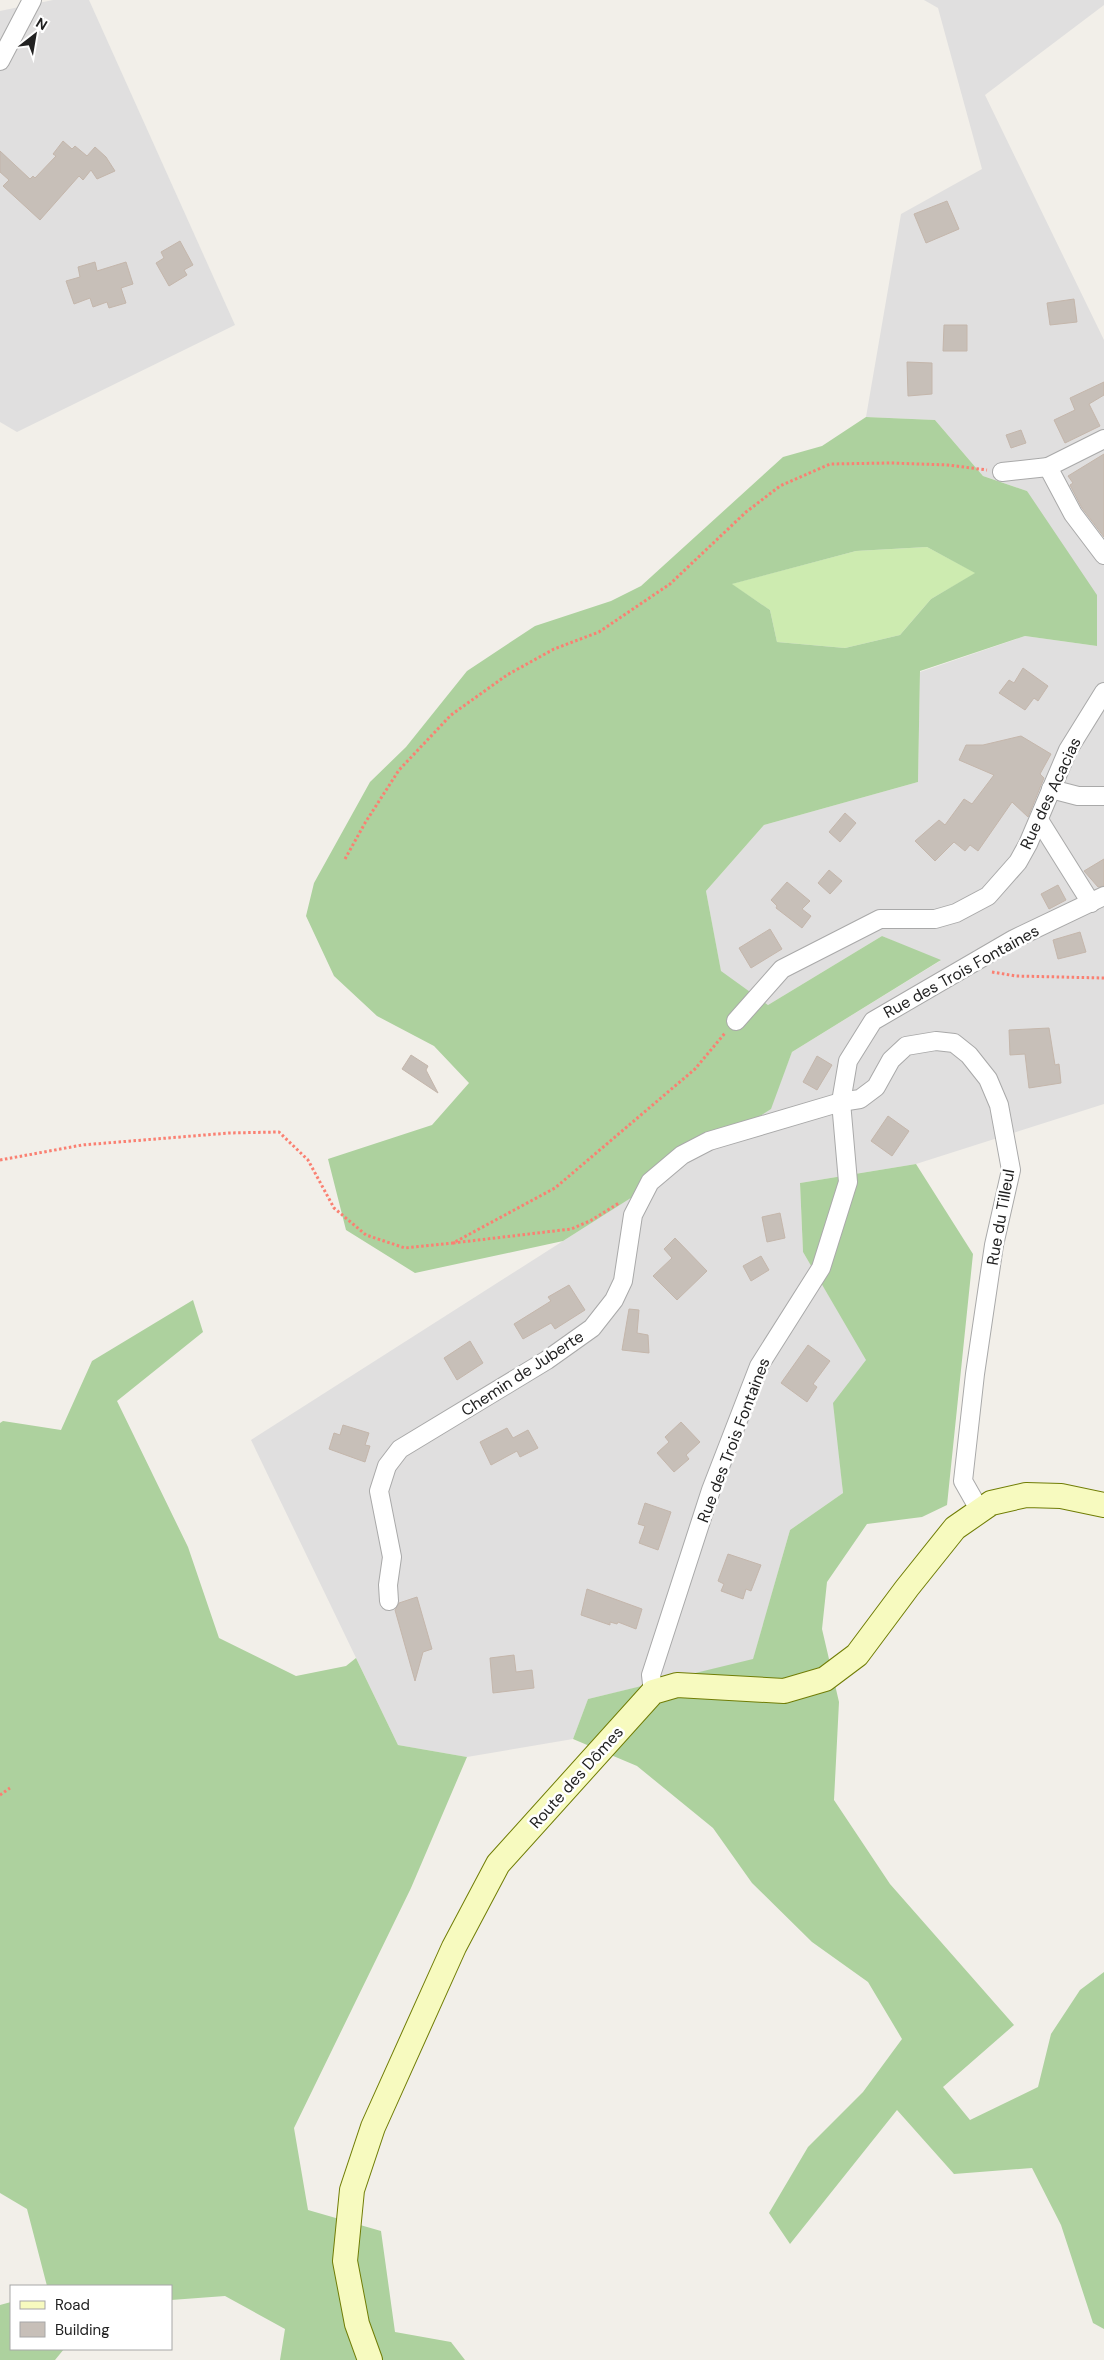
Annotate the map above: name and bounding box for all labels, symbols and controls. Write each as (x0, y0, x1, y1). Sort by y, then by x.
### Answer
north arrow (10, 10, 60, 60)
text: N (33, 14, 51, 34)
street label: Rue des Acacias (1015, 734, 1086, 853)
street label: Rue des Trois Fontaines (880, 920, 1043, 1023)
street label: Rue du Tilleul (982, 1167, 1019, 1267)
street label: Chemin de Juberte (457, 1326, 588, 1421)
street label: Rue des Trois Fontaines (692, 1355, 775, 1526)
street label: Route des Dômes (525, 1722, 628, 1833)
legend (10, 2285, 172, 2350)
text: Road (55, 2295, 90, 2315)
text: Building (55, 2320, 110, 2340)

